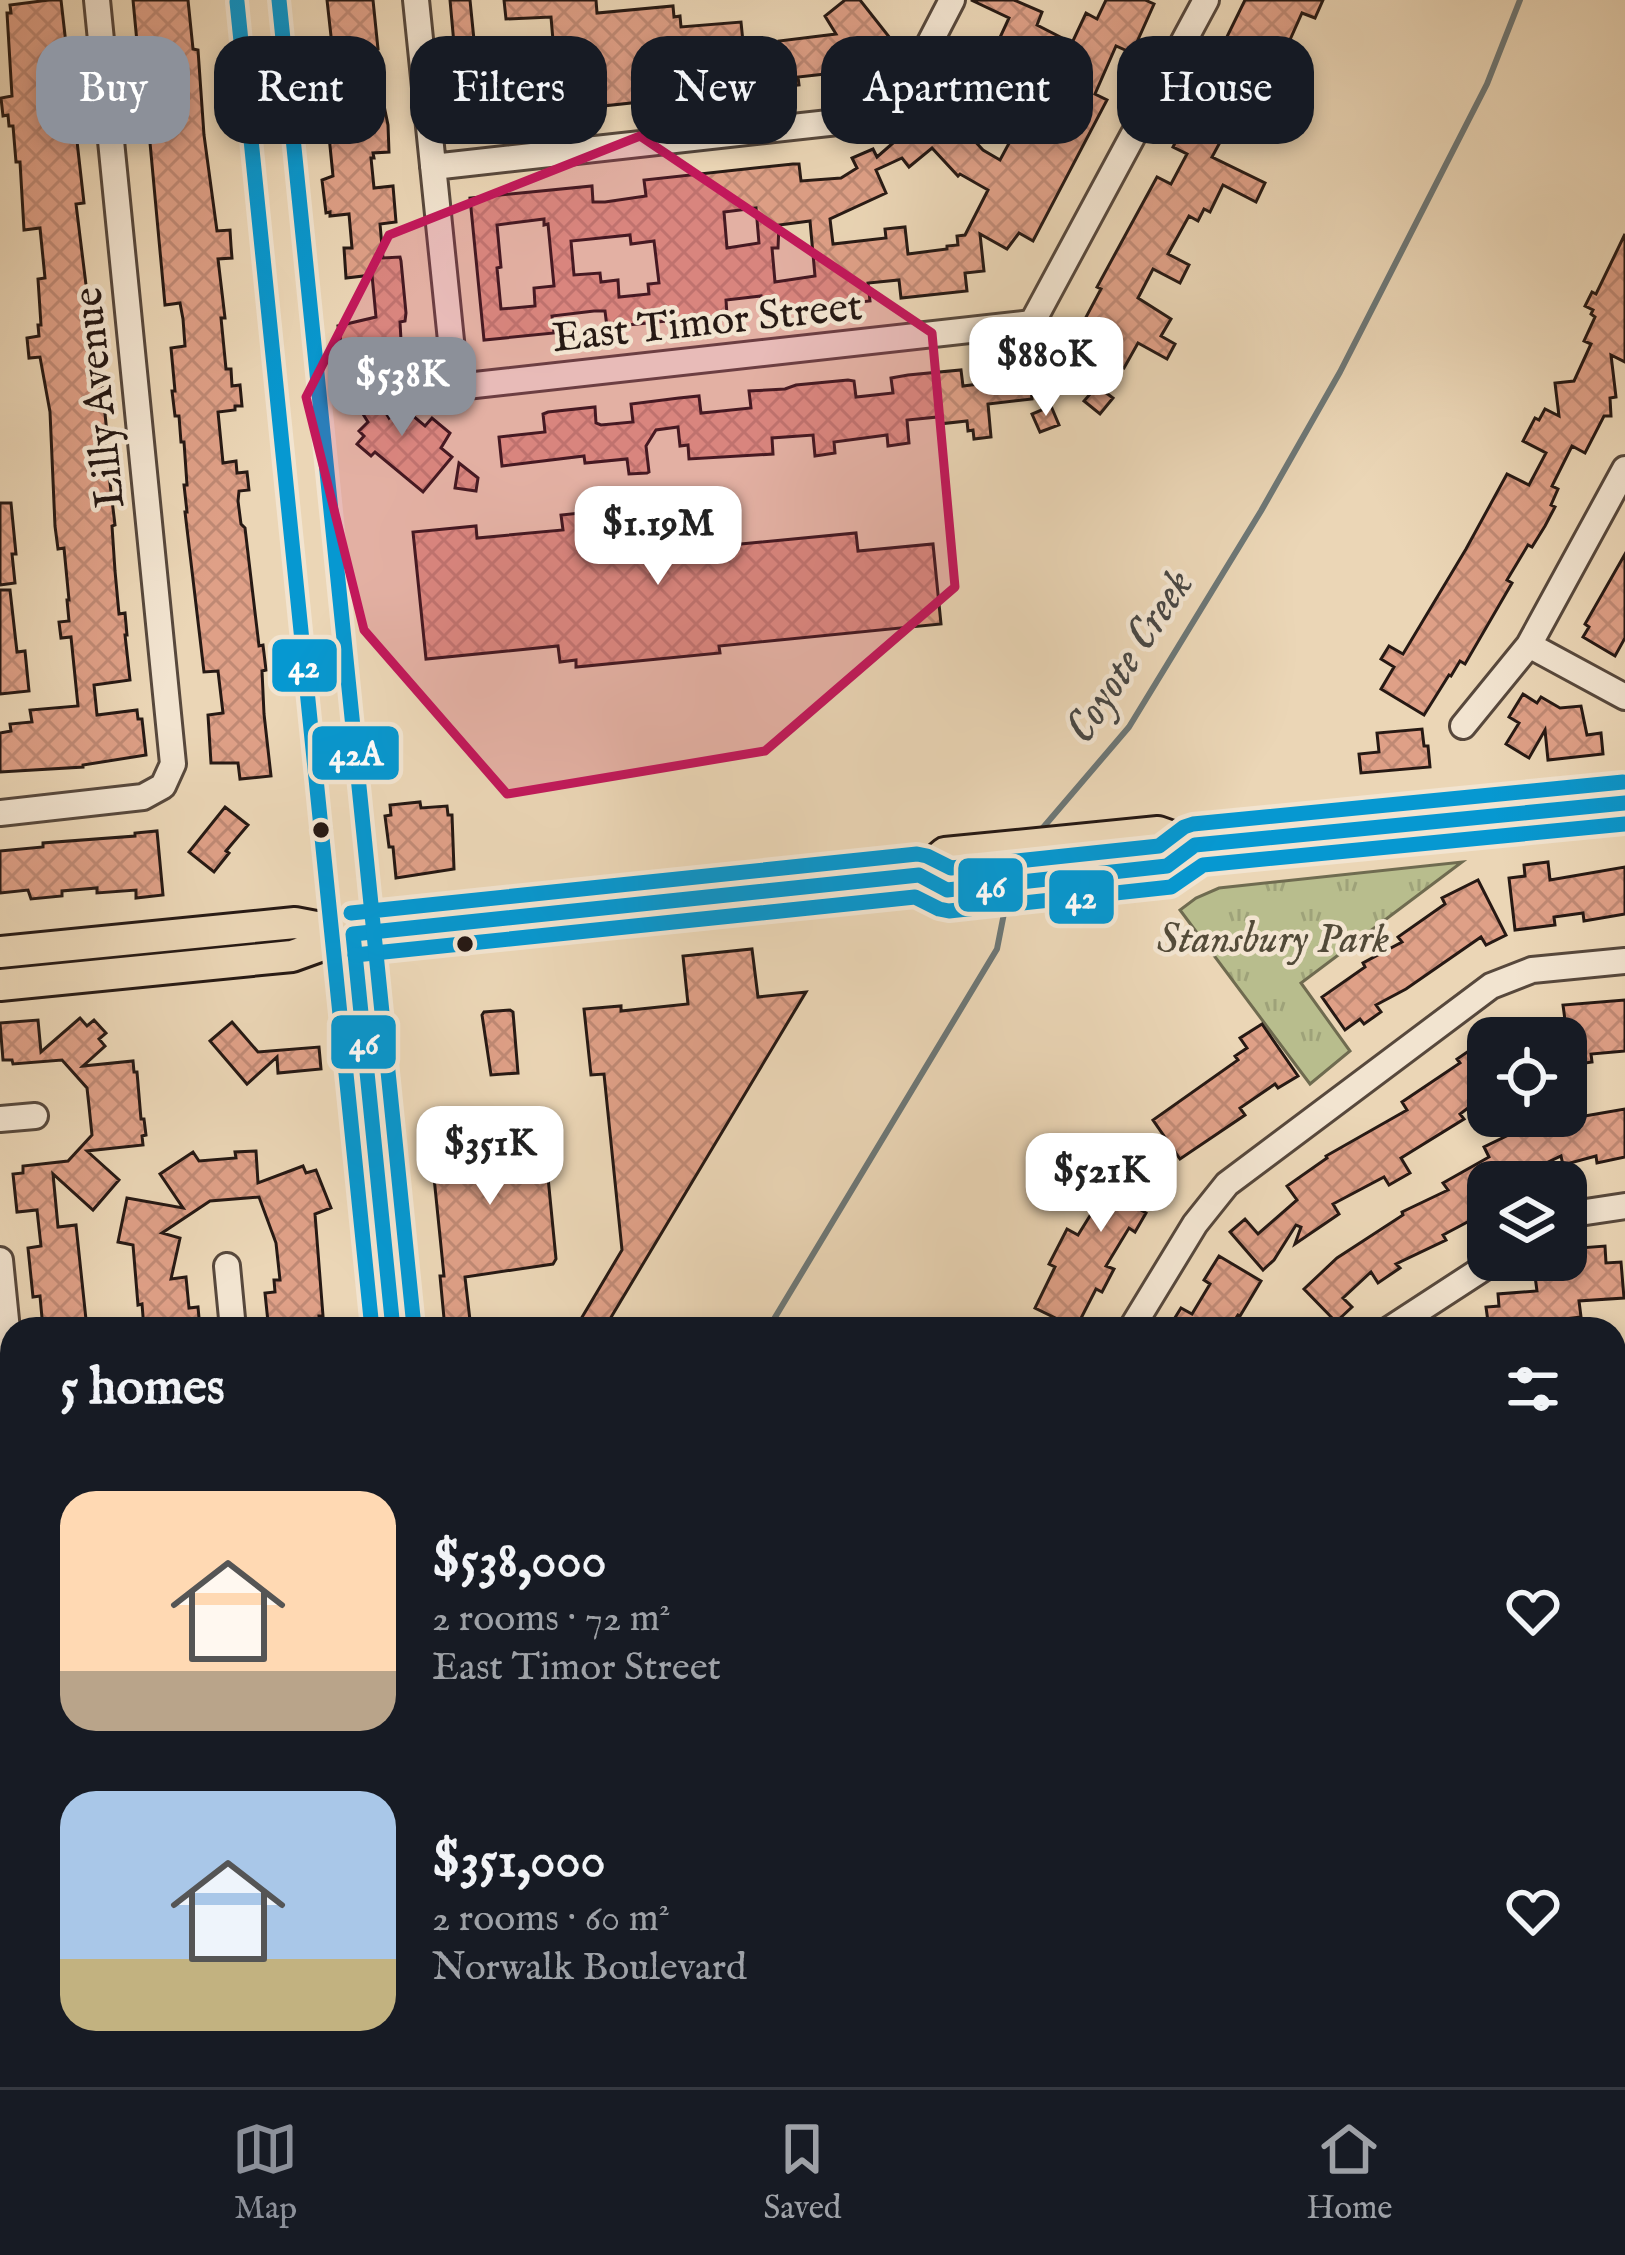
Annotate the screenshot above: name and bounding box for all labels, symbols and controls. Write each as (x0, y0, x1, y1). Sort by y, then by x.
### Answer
chip: Buy (36, 36, 190, 144)
chip: Rent (214, 36, 386, 144)
chip: Filters (410, 36, 607, 144)
chip: New (631, 36, 797, 144)
chip: Apartment (821, 36, 1093, 144)
chip: House (1117, 36, 1314, 144)
street label: East Timor Street (550, 281, 865, 366)
street label: Lilly Avenue (63, 285, 138, 511)
pin: $880K (962, 317, 1130, 419)
text: $880K (996, 331, 1096, 380)
pin: $538K (318, 337, 486, 439)
text: $538K (355, 351, 449, 400)
pin: $1.19M (560, 486, 756, 588)
text: $1.19M (602, 500, 714, 549)
water label: Coyote Creek (1053, 559, 1207, 755)
line badge: 42 (270, 637, 339, 694)
text: 42 (288, 647, 320, 689)
line badge: 42A (310, 724, 401, 782)
text: 42A (329, 735, 385, 777)
unlabelled marker (310, 819, 332, 841)
line badge: 46 (956, 856, 1025, 914)
text: 46 (976, 867, 1007, 909)
line badge: 42 (1047, 868, 1116, 926)
text: 42 (1065, 878, 1097, 920)
park label: Stansbury Park (1157, 914, 1389, 967)
unlabelled marker (454, 933, 476, 955)
line badge: 46 (329, 1013, 398, 1071)
map controls (1467, 1017, 1587, 1281)
button: locate (1467, 1017, 1587, 1137)
text: 46 (349, 1024, 380, 1066)
pin: $351K (406, 1106, 574, 1208)
text: $351K (443, 1120, 537, 1169)
pin: $521K (1017, 1133, 1185, 1235)
text: $521K (1053, 1147, 1149, 1196)
button: layers (1467, 1161, 1587, 1281)
icon: filters (1500, 1356, 1566, 1422)
text: 5 homes (60, 1357, 225, 1422)
text: $538,000 (432, 1530, 607, 1595)
icon: home (156, 1539, 300, 1683)
icon: heart (1500, 1578, 1566, 1644)
text: 2 rooms · 72 m² (432, 1595, 671, 1644)
text: East Timor Street (432, 1644, 721, 1693)
text: $351,000 (432, 1830, 606, 1895)
icon: home (156, 1839, 300, 1983)
icon: heart (1500, 1878, 1566, 1944)
text: 2 rooms · 60 m² (432, 1895, 670, 1944)
text: Norwalk Boulevard (432, 1944, 747, 1993)
tab: Map (232, 2116, 298, 2230)
tab: Saved (763, 2116, 841, 2230)
tab: Home (1306, 2116, 1393, 2230)

